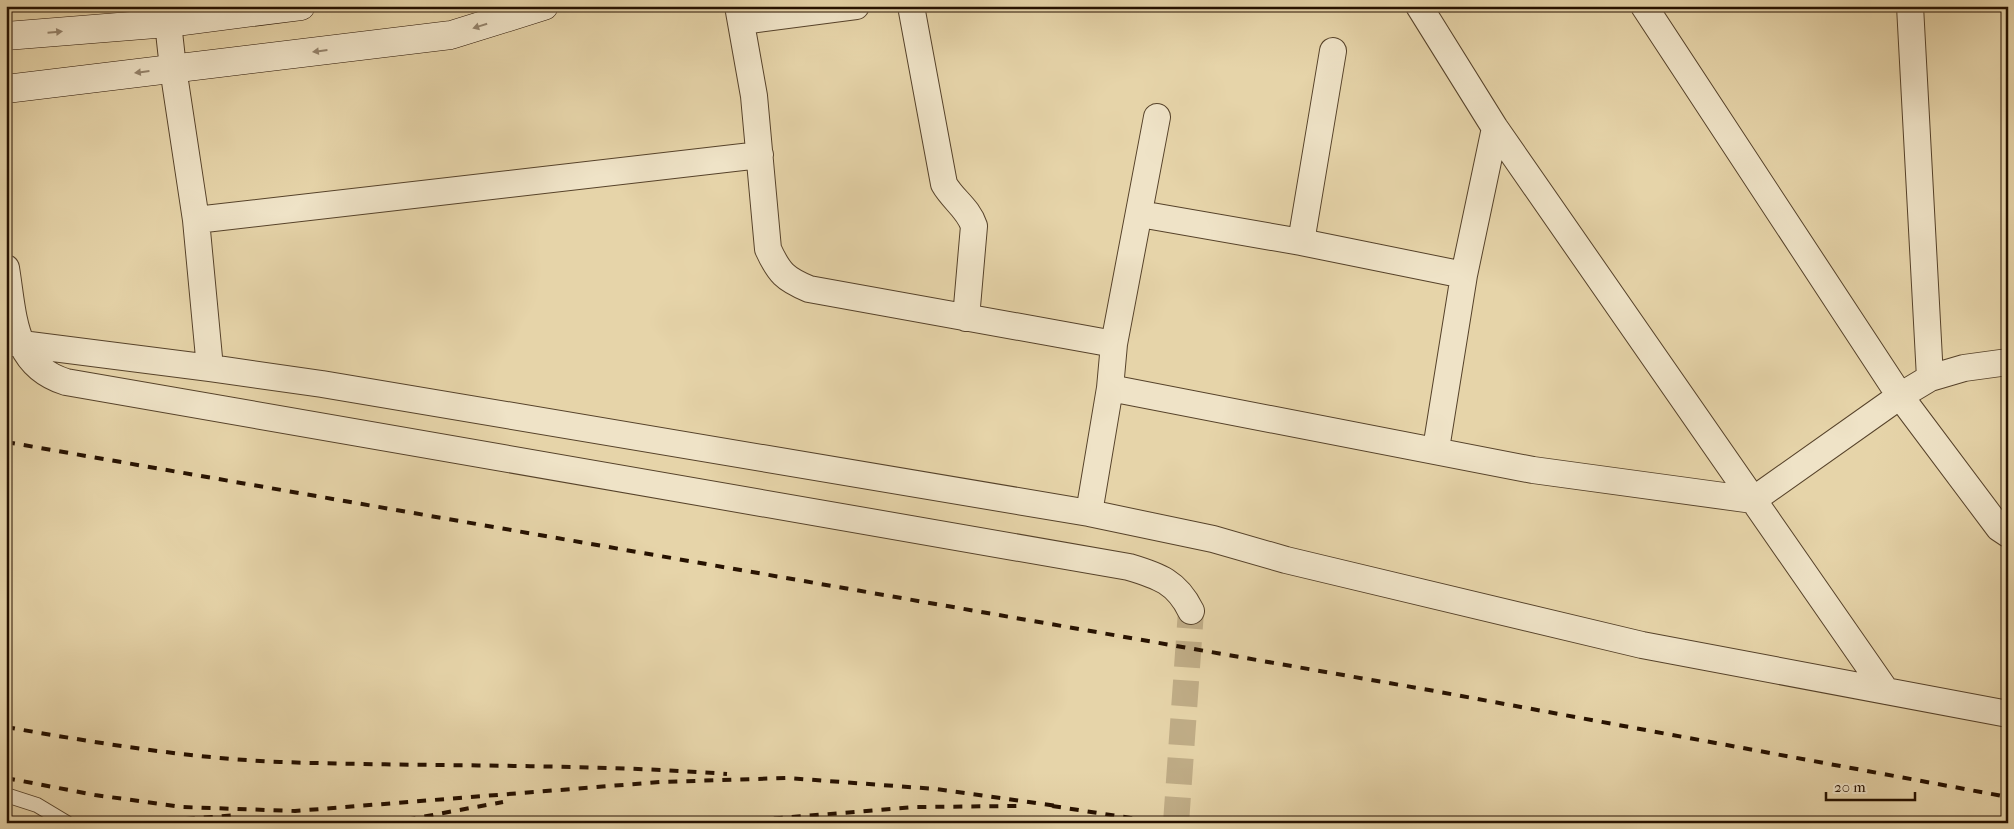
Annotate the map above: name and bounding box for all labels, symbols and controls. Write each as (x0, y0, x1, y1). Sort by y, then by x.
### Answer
one-way arrow (473, 22, 488, 30)
one-way arrow (47, 28, 63, 36)
one-way arrow (312, 47, 328, 55)
one-way arrow (133, 68, 149, 76)
scale bar (1826, 769, 1915, 801)
text: 20 m (1834, 778, 1866, 796)

